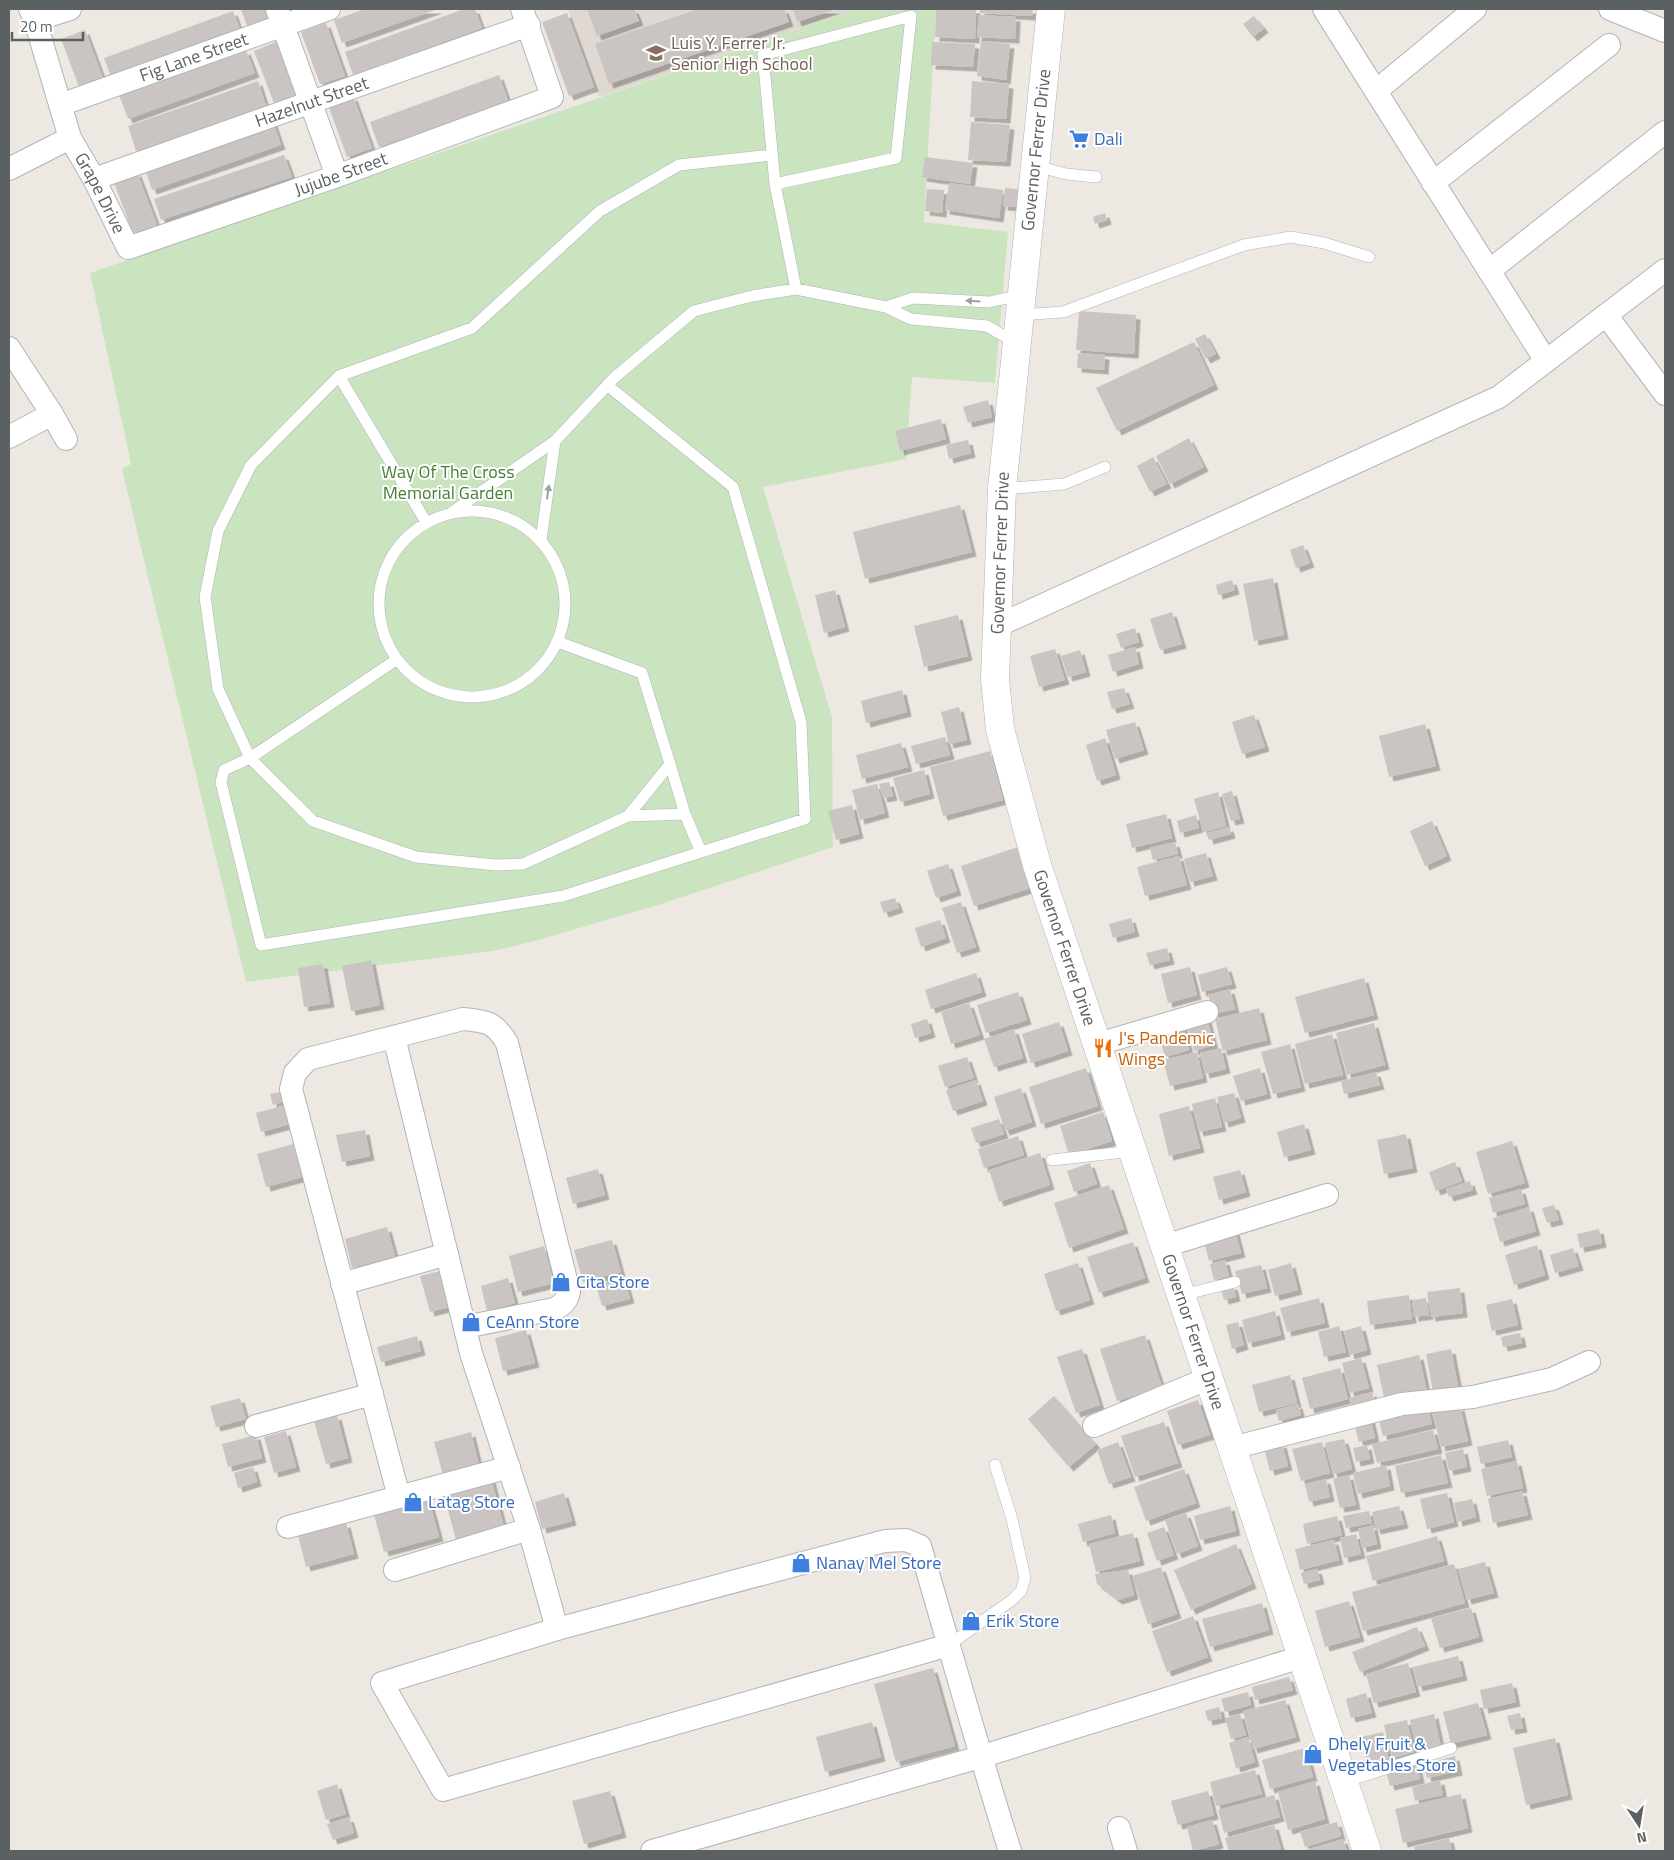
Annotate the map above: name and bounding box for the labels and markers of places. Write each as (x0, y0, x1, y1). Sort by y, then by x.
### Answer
place label: Luis Y. Ferrer Jr. Senior High School (671, 29, 813, 77)
school or university icon: Luis Y. Ferrer Jr. Senior High School (645, 42, 667, 64)
place label: Dali (1094, 125, 1123, 152)
supermarket icon: Dali (1068, 128, 1090, 150)
place label: J's Pandemic Wings (1118, 1024, 1214, 1072)
restaurant icon: J's Pandemic Wings (1092, 1037, 1114, 1059)
place label: Cita Store (576, 1268, 650, 1295)
shop icon: Cita Store (550, 1271, 572, 1293)
place label: CeAnn Store (486, 1308, 579, 1335)
shop icon: CeAnn Store (460, 1311, 482, 1333)
place label: Latag Store (428, 1488, 515, 1515)
shop icon: Latag Store (402, 1491, 424, 1513)
place label: Nanay Mel Store (816, 1549, 941, 1576)
shop icon: Nanay Mel Store (790, 1552, 812, 1574)
place label: Erik Store (986, 1607, 1059, 1634)
shop icon: Erik Store (960, 1610, 982, 1632)
place label: Dhely Fruit & Vegetables Store (1328, 1730, 1456, 1778)
shop icon: Dhely Fruit & Vegetables Store (1302, 1743, 1324, 1765)

